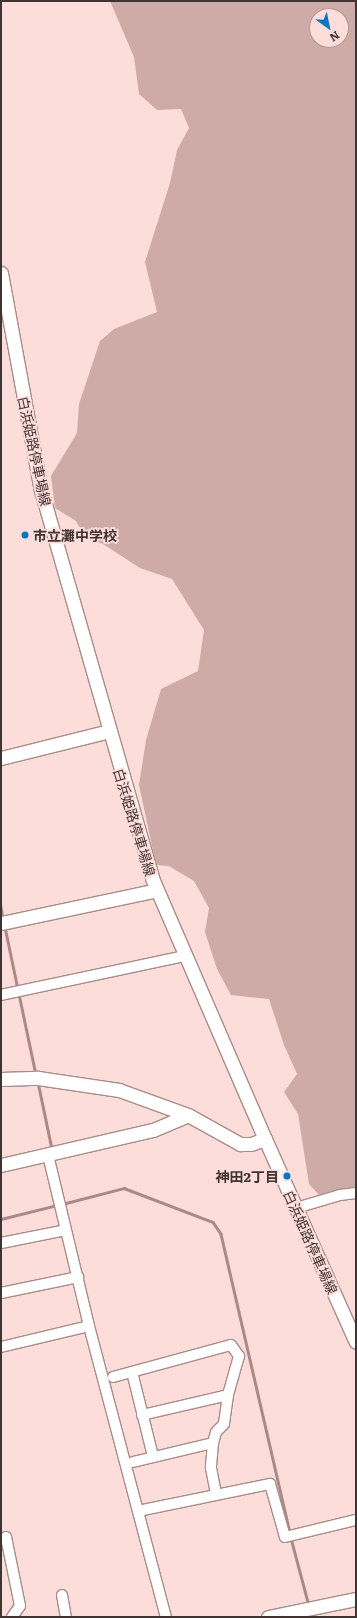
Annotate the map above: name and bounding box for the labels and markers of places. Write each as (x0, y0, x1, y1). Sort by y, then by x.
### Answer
place label: 市立灘中学校 (33, 527, 117, 543)
marker: 市立灘中学校 (20, 530, 30, 540)
place label: 神田2丁目 (215, 1168, 279, 1184)
marker: 神田2丁目 (282, 1171, 292, 1181)

